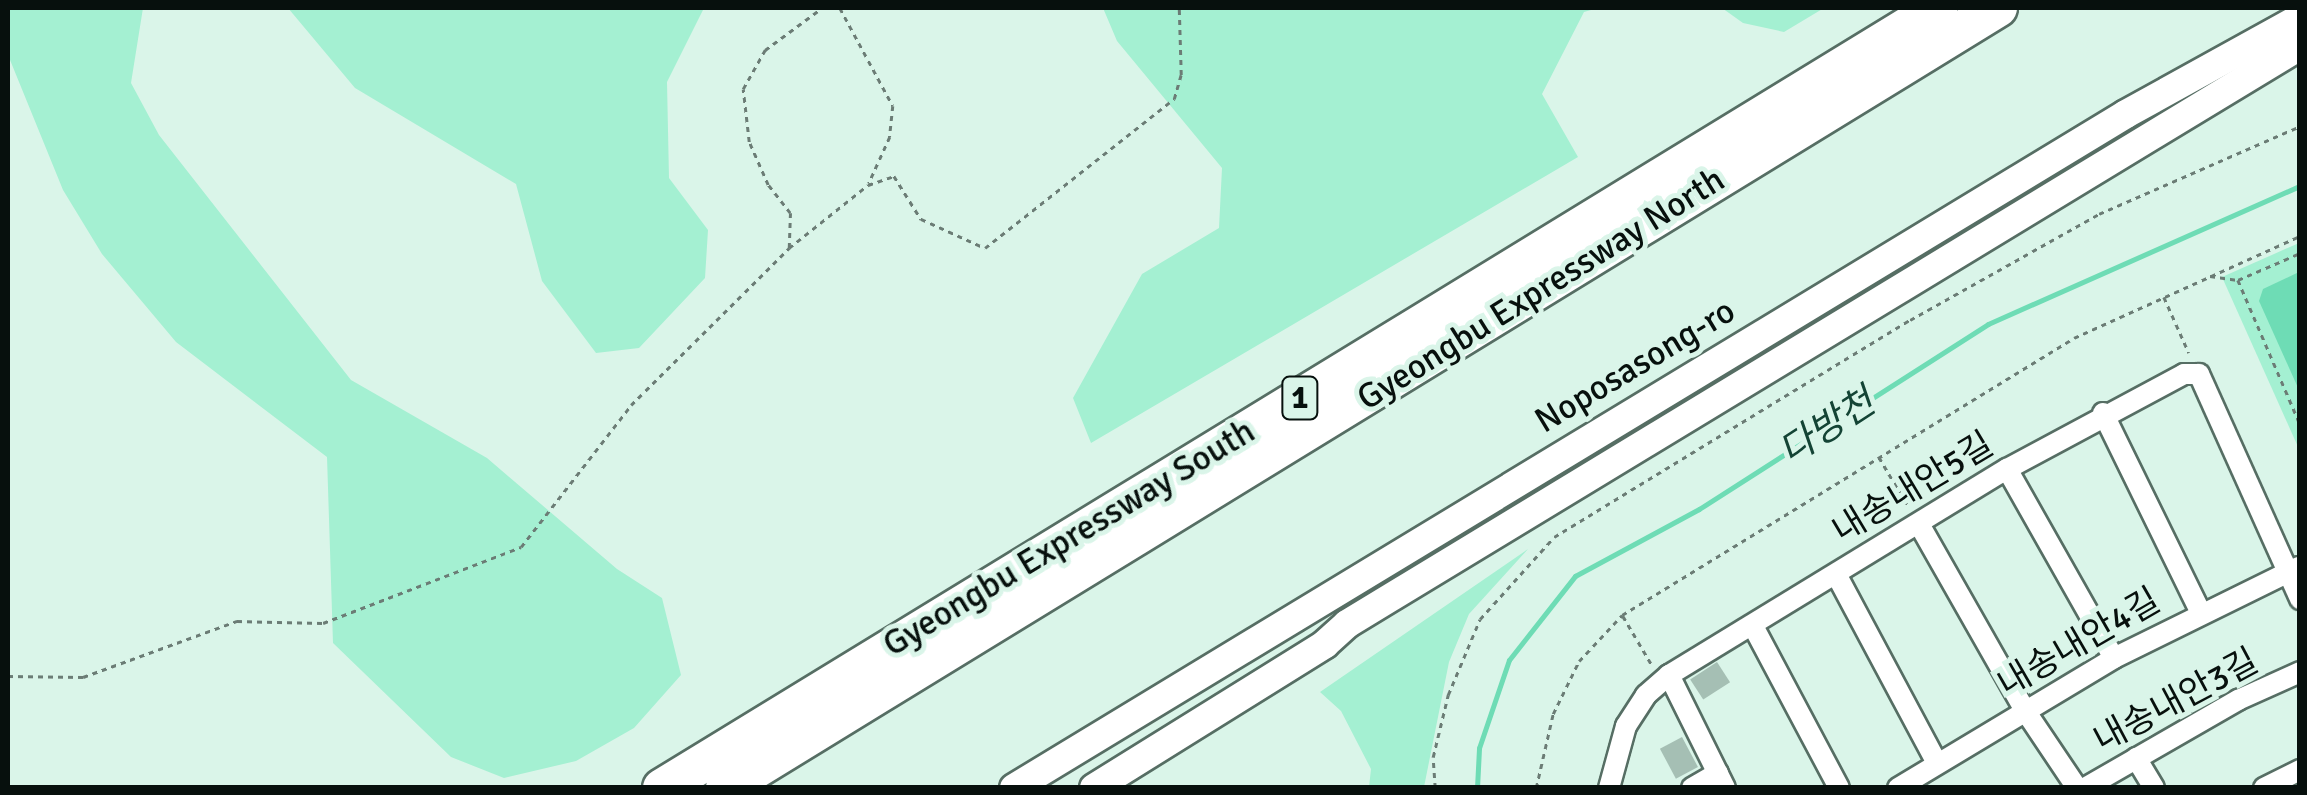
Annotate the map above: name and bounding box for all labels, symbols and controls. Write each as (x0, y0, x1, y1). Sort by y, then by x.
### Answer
street label: Gyeongbu Expressway North (1350, 159, 1732, 419)
street label: Noposasong-ro (1528, 290, 1742, 442)
road number: 1 (1280, 371, 1320, 425)
water label: 다방천 (1771, 379, 1883, 475)
street label: Gyeongbu Expressway South (876, 410, 1262, 666)
street label: 내송내안5길 (1825, 424, 2001, 552)
street label: 내송내안4길 (1991, 580, 2167, 706)
street label: 내송내안3길 (2087, 640, 2265, 762)

